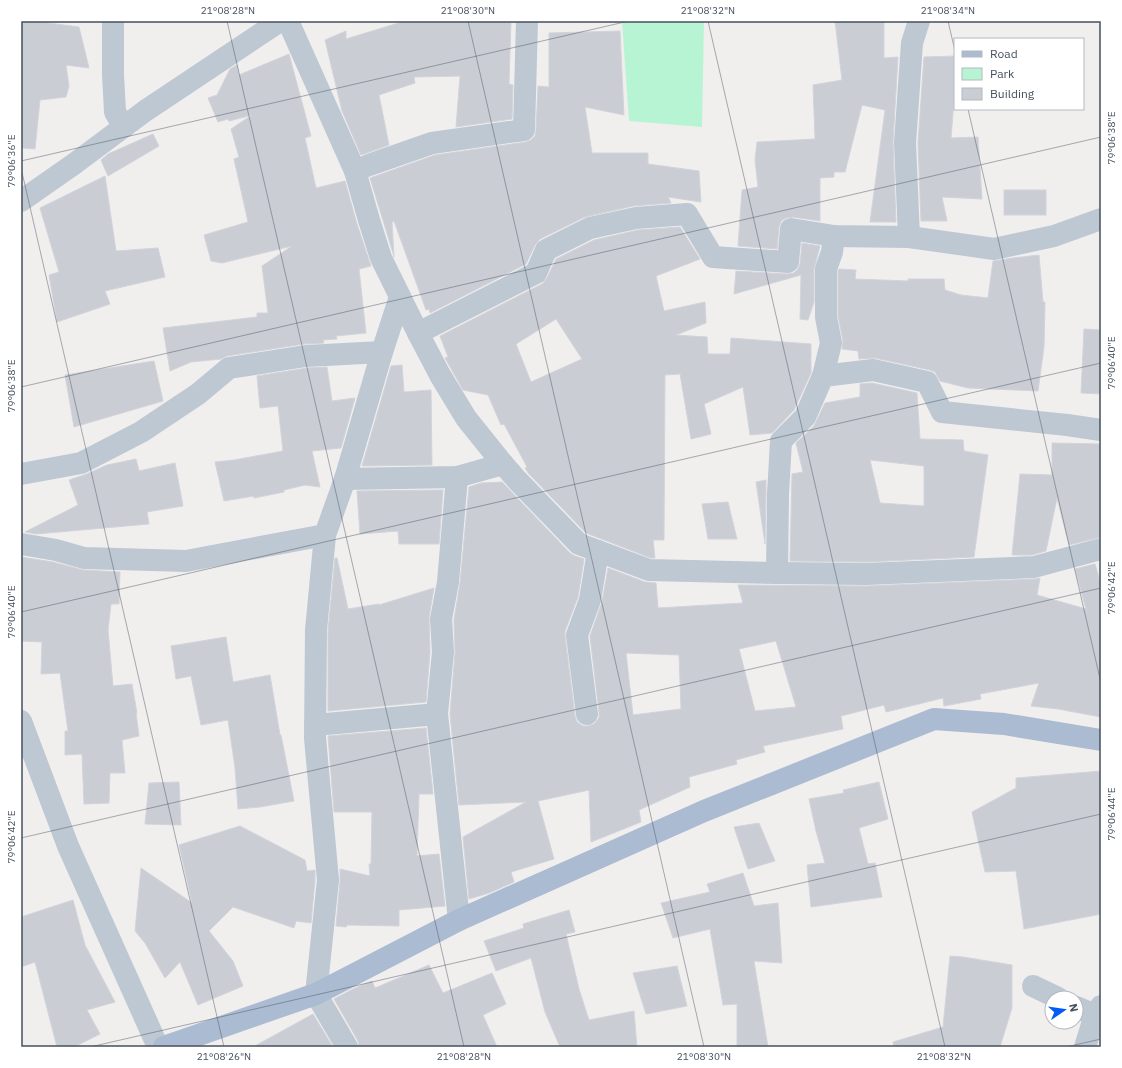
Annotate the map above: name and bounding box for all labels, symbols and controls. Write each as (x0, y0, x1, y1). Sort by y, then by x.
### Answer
text: 21°08'28"N (201, 4, 255, 17)
text: 21°08'30"N (441, 4, 495, 17)
text: 21°08'32"N (681, 4, 735, 17)
text: 21°08'34"N (921, 4, 975, 17)
legend (954, 38, 1084, 110)
text: Road (990, 46, 1018, 61)
text: Park (990, 66, 1015, 81)
text: Building (990, 86, 1035, 101)
text: 79°06'38"E (1105, 111, 1118, 165)
text: 79°06'36"E (5, 134, 18, 188)
text: 79°06'40"E (1105, 336, 1118, 390)
text: 79°06'38"E (5, 359, 18, 413)
text: 79°06'42"E (1105, 561, 1118, 615)
text: 79°06'40"E (5, 585, 18, 639)
text: 79°06'44"E (1105, 787, 1118, 841)
text: 79°06'42"E (5, 810, 18, 864)
north arrow (1044, 990, 1084, 1030)
text: N (1066, 1002, 1081, 1013)
text: 21°08'26"N (197, 1050, 251, 1063)
text: 21°08'28"N (437, 1050, 491, 1063)
text: 21°08'30"N (677, 1050, 731, 1063)
text: 21°08'32"N (917, 1050, 971, 1063)

